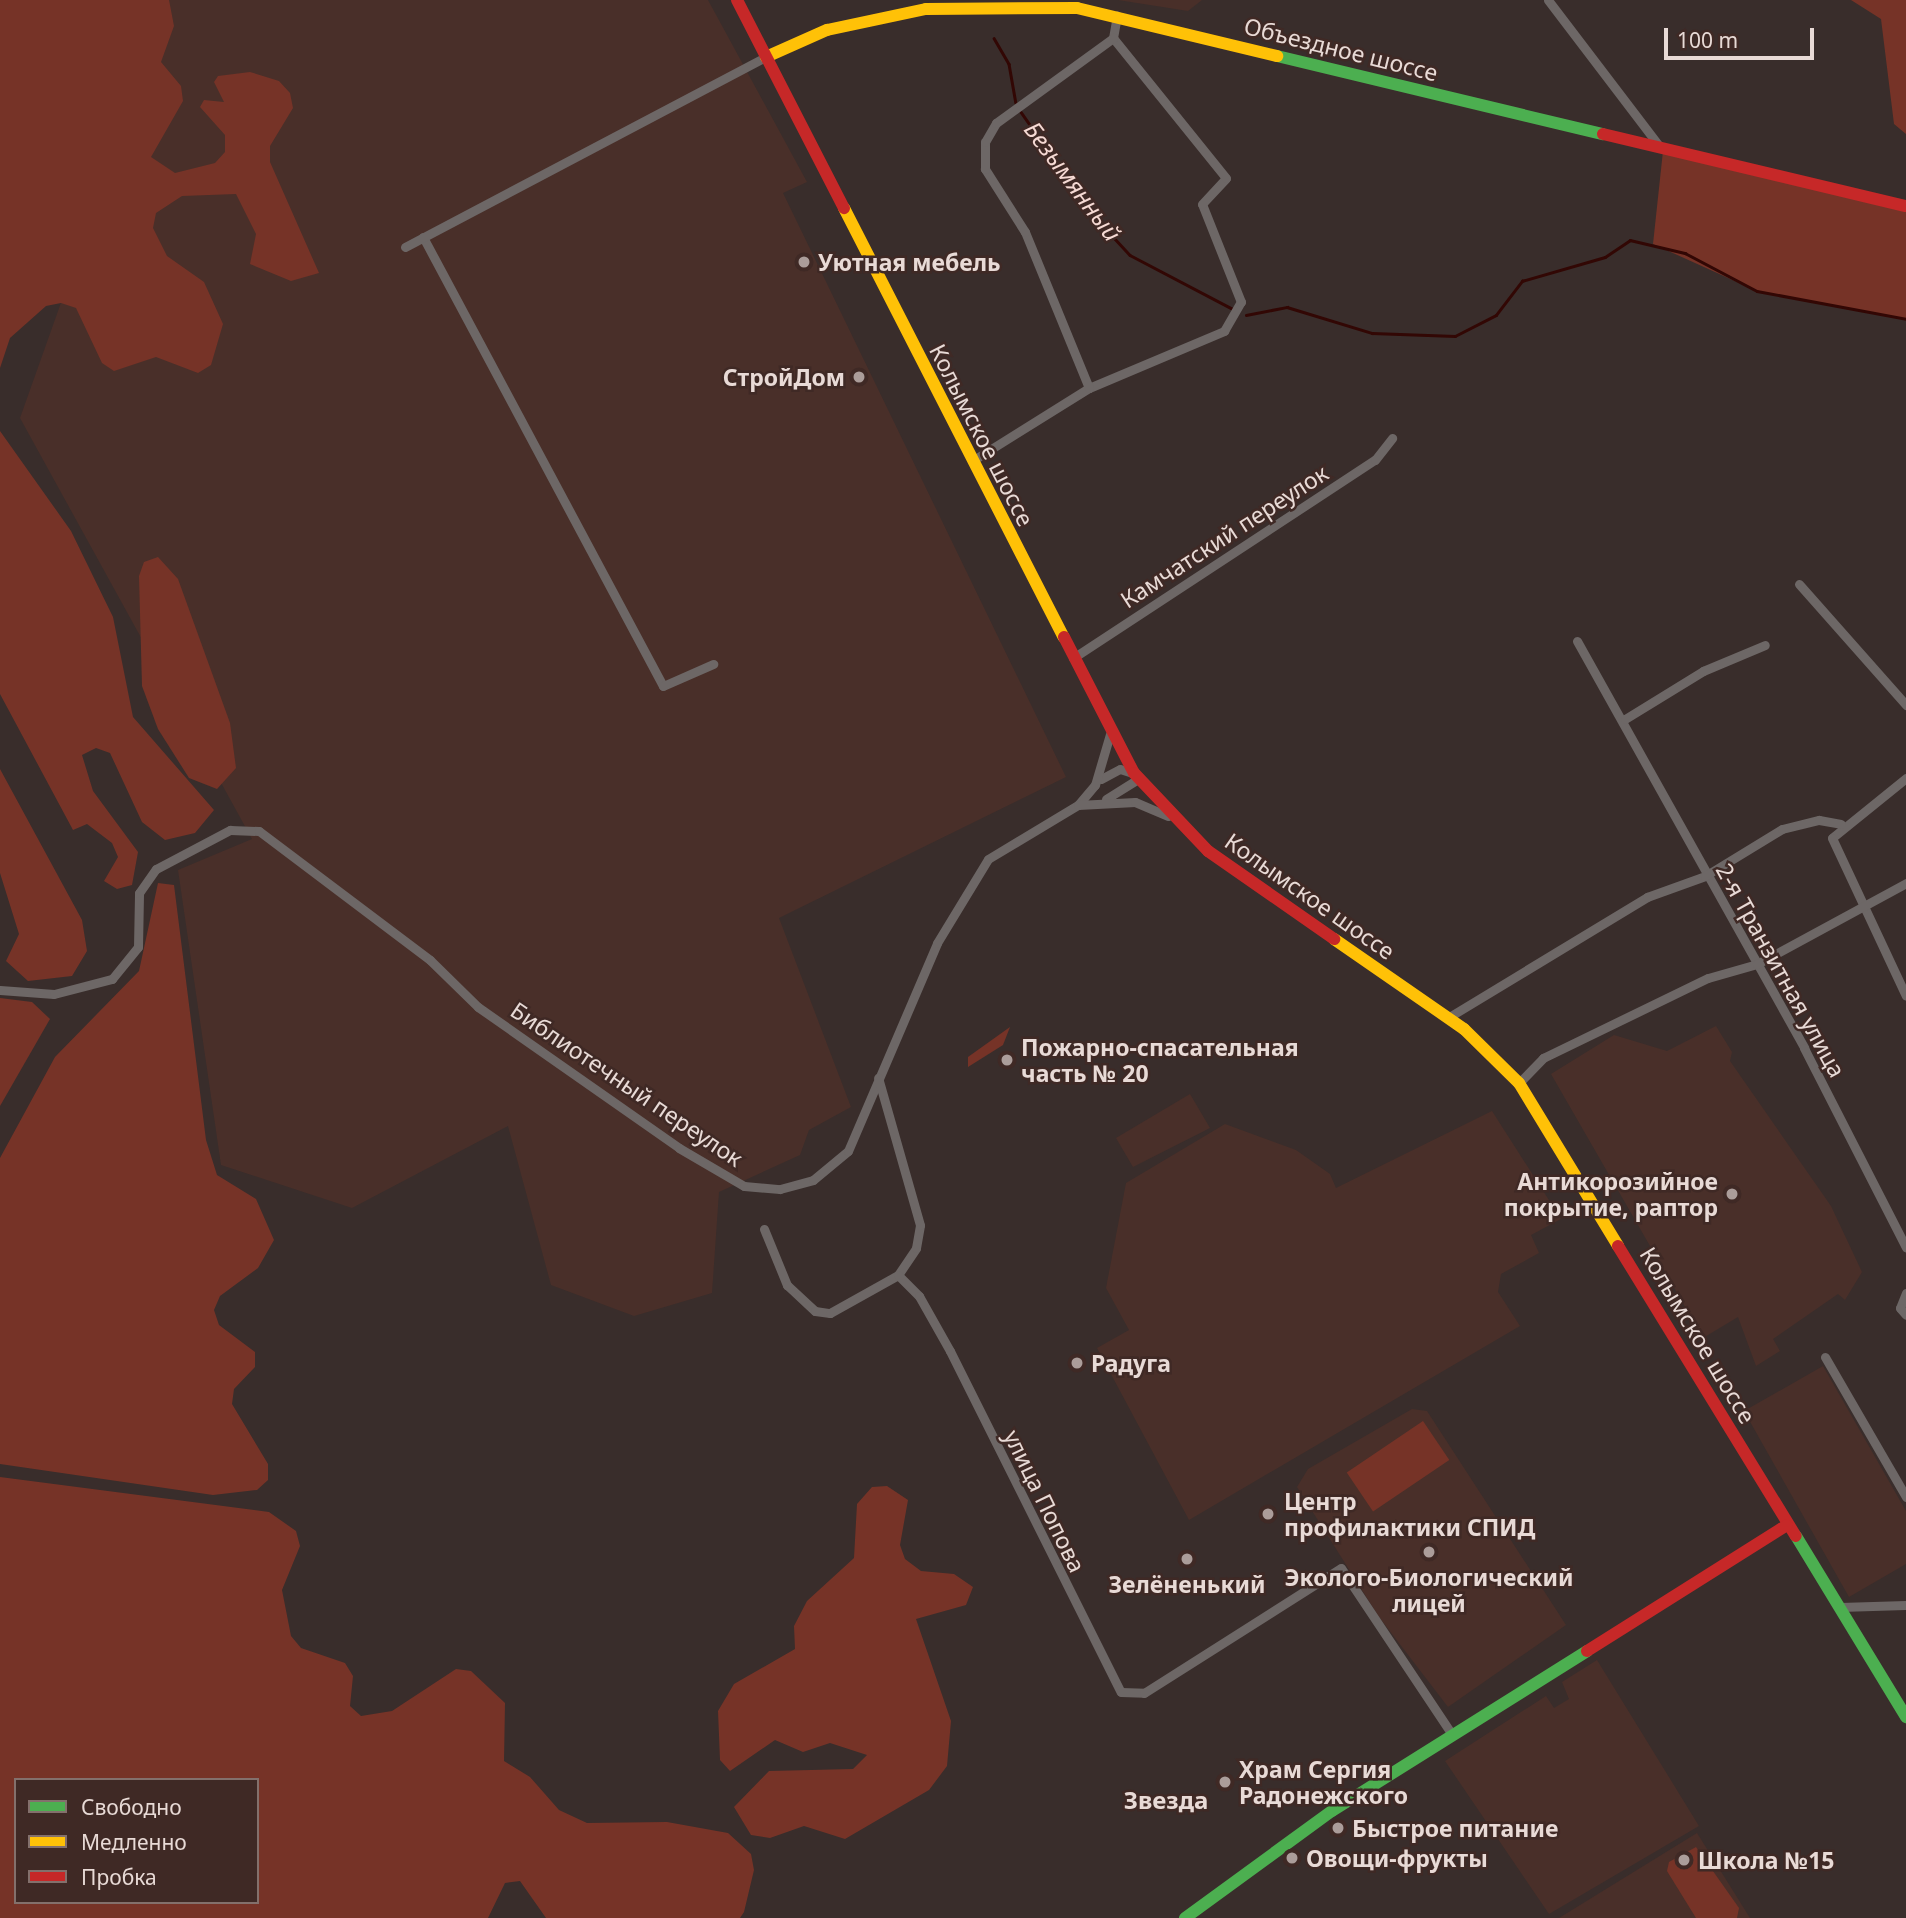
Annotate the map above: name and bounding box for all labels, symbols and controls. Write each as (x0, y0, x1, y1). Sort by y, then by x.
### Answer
street label: Объездное шоссе (1241, 12, 1441, 86)
scale bar (1668, 14, 1818, 58)
text: 100 m (1677, 26, 1738, 54)
water label: Безымянный (1019, 116, 1127, 246)
place label: Уютная мебель (818, 248, 1001, 276)
marker: Уютная мебель (796, 254, 812, 270)
street label: Колымское шоссе (924, 339, 1040, 531)
place label: СтройДом (723, 363, 845, 391)
marker: СтройДом (851, 369, 867, 385)
street label: Камчатский переулок (1115, 459, 1333, 613)
street label: Колымское шоссе (1220, 827, 1400, 965)
street label: 2-я Транзитная улица (1711, 858, 1851, 1082)
street label: Библиотечный переулок (506, 996, 748, 1172)
place label: Пожарно-спасательная часть № 20 (1021, 1033, 1299, 1087)
marker: Пожарно-спасательная часть № 20 (999, 1052, 1015, 1068)
place label: Антикорозийное покрытие, раптор (1504, 1167, 1718, 1221)
marker: Антикорозийное покрытие, раптор (1724, 1186, 1740, 1202)
street label: Колымское шоссе (1634, 1242, 1762, 1428)
place label: Радуга (1091, 1349, 1171, 1377)
marker: Радуга (1069, 1355, 1085, 1371)
street label: улица Попова (999, 1425, 1091, 1577)
place label: Центр профилактики СПИД (1284, 1487, 1535, 1541)
marker: Центр профилактики СПИД (1258, 1504, 1278, 1524)
marker: Эколого-Биологический лицей (1421, 1544, 1437, 1560)
marker: Зелёненький (1179, 1551, 1195, 1567)
place label: Эколого-Биологический лицей (1284, 1563, 1574, 1617)
place label: Зелёненький (1108, 1570, 1266, 1598)
place label: Храм Сергия Радонежского (1239, 1755, 1408, 1809)
marker: Храм Сергия Радонежского (1217, 1774, 1233, 1790)
legend (14, 1778, 259, 1904)
district label: Звезда (1124, 1786, 1208, 1814)
text: Свободно (81, 1793, 182, 1821)
place label: Быстрое питание (1352, 1814, 1558, 1842)
marker: Быстрое питание (1330, 1820, 1346, 1836)
text: Медленно (81, 1828, 187, 1856)
place label: Овощи-фрукты (1306, 1844, 1488, 1872)
place label: Школа №15 (1698, 1846, 1835, 1874)
marker: Овощи-фрукты (1284, 1850, 1300, 1866)
marker: Школа №15 (1676, 1852, 1692, 1868)
text: Пробка (81, 1863, 157, 1891)

